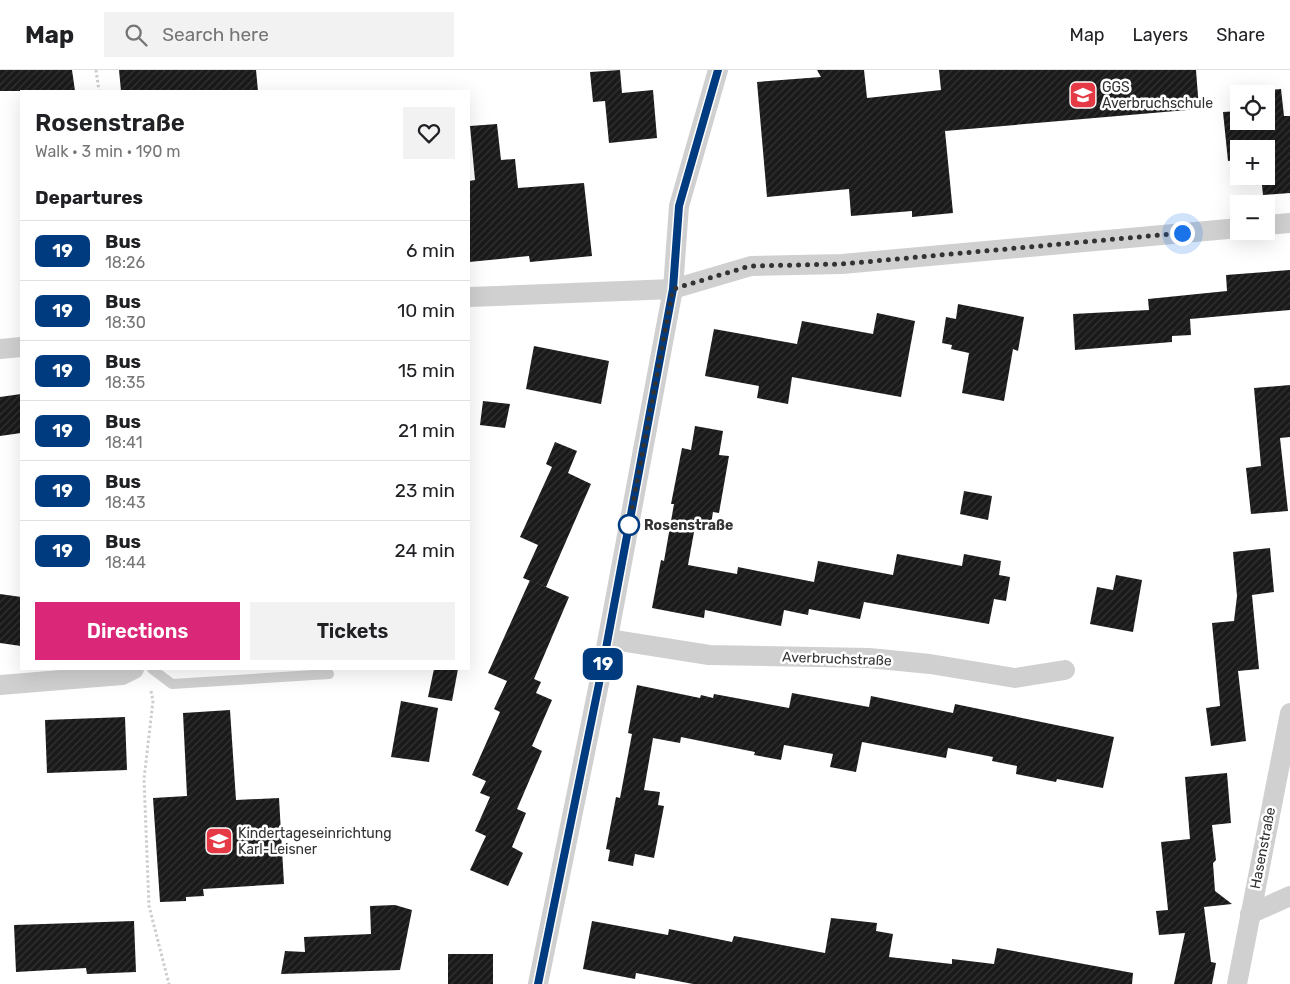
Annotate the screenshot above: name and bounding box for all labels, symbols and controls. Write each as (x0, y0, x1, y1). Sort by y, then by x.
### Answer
search box (104, 12, 454, 57)
text: Map (25, 21, 74, 49)
icon: search (122, 21, 150, 49)
text: Search here (162, 23, 269, 46)
text: Map (1070, 24, 1105, 46)
text: Layers (1133, 24, 1188, 46)
text: Share (1216, 24, 1265, 46)
place label: GGS Averbruchschule (1102, 79, 1213, 112)
school or university icon: GGS Averbruchschule (1068, 80, 1098, 110)
map controls (1230, 85, 1275, 240)
button: locate (1230, 85, 1275, 130)
button: heart (403, 107, 455, 159)
text: Rosenstraße (35, 109, 185, 137)
button: + (1230, 140, 1275, 185)
text: Walk · 3 min · 190 m (35, 142, 181, 161)
text: Departures (35, 186, 143, 209)
button: − (1230, 195, 1275, 240)
your location (1170, 221, 1195, 246)
text: Bus (105, 230, 141, 253)
text: 6 min (406, 239, 455, 262)
text: 19 (52, 240, 73, 262)
text: 18:26 (105, 253, 145, 272)
text: Bus (105, 290, 141, 313)
text: 10 min (397, 299, 455, 322)
text: 19 (52, 300, 73, 322)
text: 18:30 (105, 313, 146, 332)
text: Bus (105, 350, 141, 373)
text: 15 min (398, 359, 455, 382)
text: 19 (52, 360, 73, 382)
text: 18:35 (105, 373, 145, 392)
text: Bus (105, 410, 141, 433)
text: 21 min (398, 419, 455, 442)
text: 19 (52, 420, 73, 442)
text: 18:41 (105, 433, 143, 452)
text: Bus (105, 470, 141, 493)
text: 23 min (395, 479, 455, 502)
text: 19 (52, 480, 73, 502)
text: 18:43 (105, 493, 146, 512)
marker: Rosenstraße (618, 514, 640, 536)
place label: Rosenstraße (644, 517, 733, 534)
text: Bus (105, 530, 141, 553)
text: 24 min (395, 539, 455, 562)
text: 19 (52, 540, 73, 562)
text: 18:44 (105, 553, 146, 572)
button: Directions (35, 602, 240, 660)
button: Tickets (250, 602, 455, 660)
line badge: 19 (580, 648, 626, 680)
street label: Averbruchstraße (782, 649, 892, 669)
text: 19 (593, 653, 613, 675)
street label: Hasenstraße (1247, 806, 1279, 890)
place label: Kindertageseinrichtung Karl-Leisner (238, 825, 392, 858)
school or university icon: Kindertageseinrichtung Karl-Leisner (204, 826, 234, 856)

